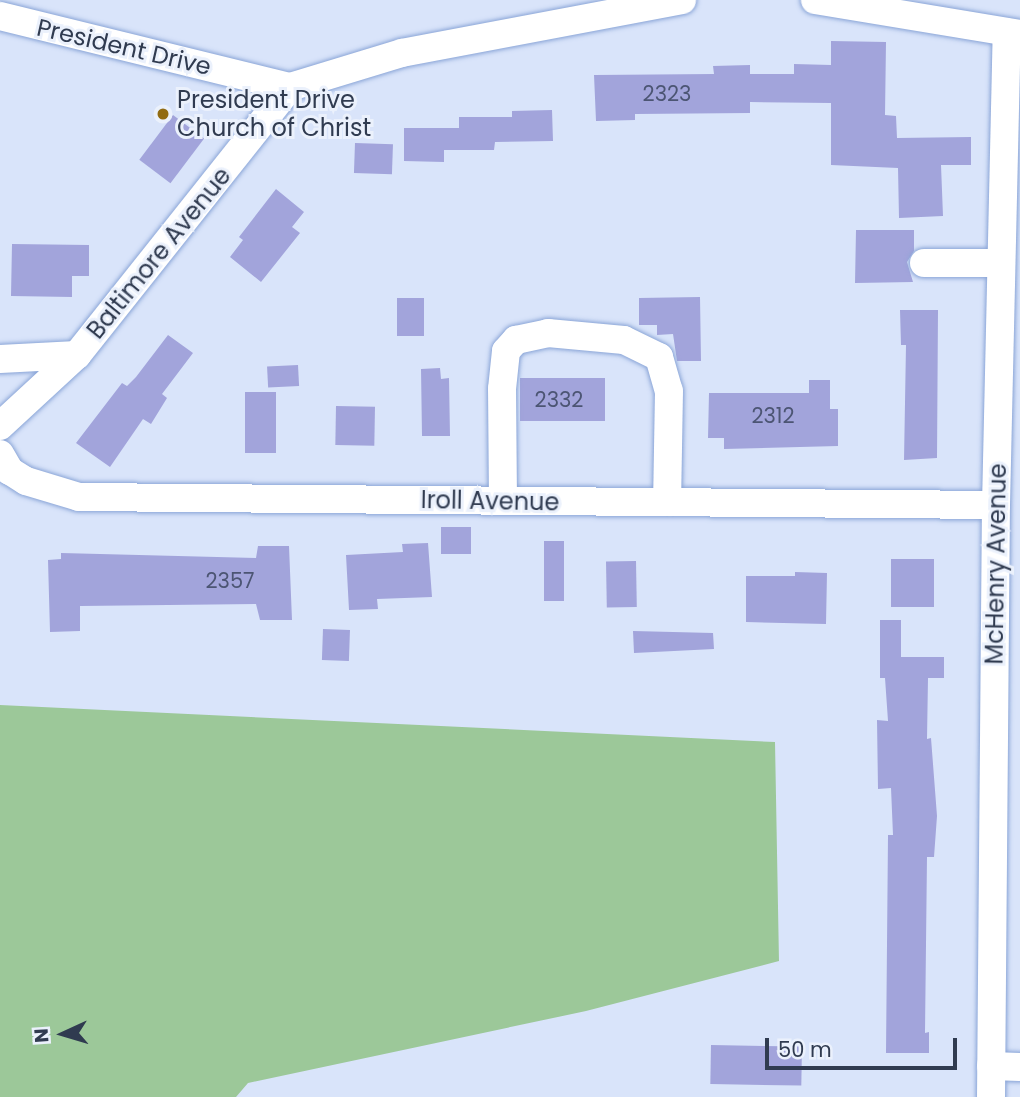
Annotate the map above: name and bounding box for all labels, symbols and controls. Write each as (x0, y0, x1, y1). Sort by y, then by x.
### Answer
street label: President Drive (34, 13, 214, 81)
house number: 2323 (643, 81, 691, 107)
place label: President Drive Church of Christ (177, 86, 371, 142)
marker: President Drive Church of Christ (155, 106, 171, 122)
street label: Baltimore Avenue (81, 162, 237, 344)
house number: 2332 (535, 387, 583, 413)
house number: 2312 (751, 403, 795, 429)
street label: McHenry Avenue (980, 463, 1012, 665)
street label: Iroll Avenue (420, 485, 560, 517)
house number: 2357 (205, 568, 255, 594)
north arrow (28, 999, 98, 1069)
scale bar (768, 1024, 960, 1068)
text: N (28, 1027, 56, 1044)
text: 50 m (778, 1035, 832, 1064)

